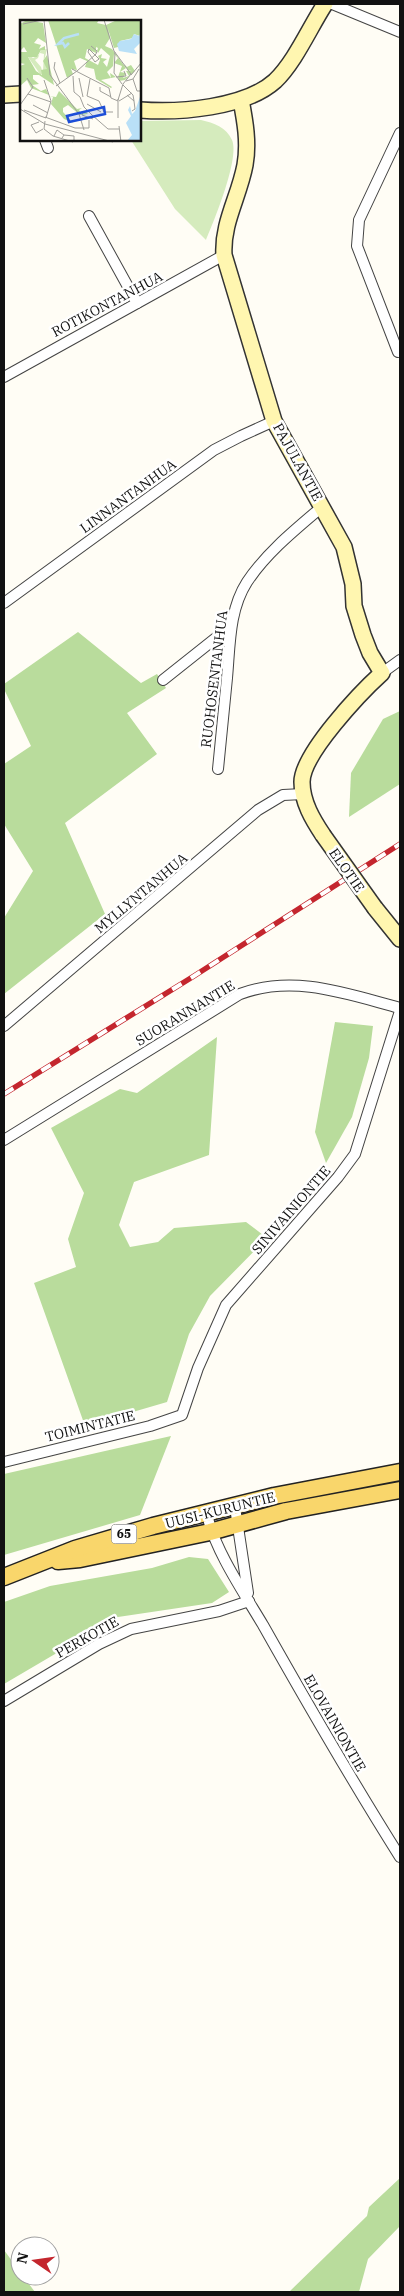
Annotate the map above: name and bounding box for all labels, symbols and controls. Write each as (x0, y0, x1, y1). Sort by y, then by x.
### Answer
inset map (20, 20, 141, 141)
street label: ROTIKONTANHUA (48, 267, 166, 341)
street label: PAJULANTIE (269, 420, 327, 504)
street label: LINNANTANHUA (76, 455, 180, 537)
street label: RUOHOSENTANHUA (197, 609, 231, 749)
street label: ELOTIE (325, 844, 369, 896)
street label: MYLLYNTANHUA (91, 849, 191, 937)
street label: SUORANNANTIE (132, 976, 238, 1050)
street label: SINIVAINIONTIE (248, 1162, 334, 1258)
street label: TOIMINTATIE (43, 1406, 137, 1446)
street label: UUSI-KURUNTIE (163, 1488, 277, 1532)
road number: 65 (112, 1525, 136, 1544)
street label: PERKOTIE (52, 1612, 122, 1662)
street label: ELOVAINIONTIE (300, 1671, 370, 1775)
north arrow (10, 2236, 60, 2286)
text: N (12, 2251, 32, 2265)

